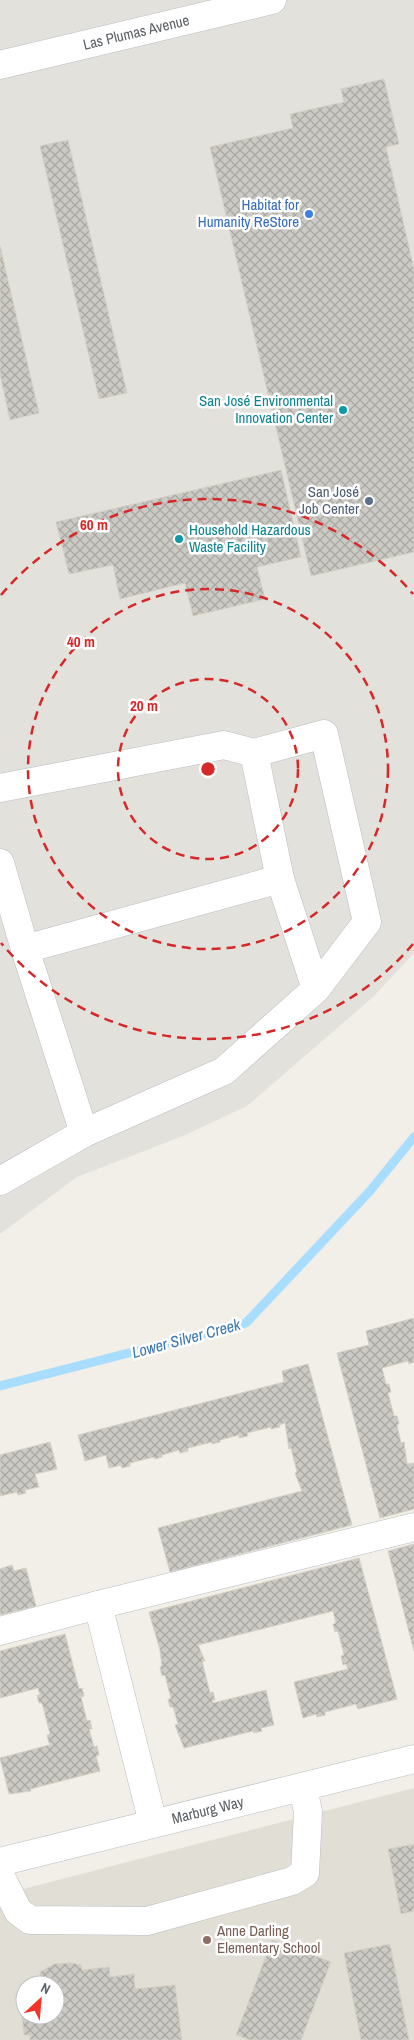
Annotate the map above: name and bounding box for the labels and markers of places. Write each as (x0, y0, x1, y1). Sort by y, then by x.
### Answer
place label: Habitat for Humanity ReStore (198, 194, 299, 232)
marker: Habitat for Humanity ReStore (303, 208, 315, 220)
place label: San José Environmental Innovation Center (199, 390, 333, 428)
marker: San José Environmental Innovation Center (337, 404, 349, 416)
place label: San José Job Center (299, 481, 359, 519)
marker: San José Job Center (363, 495, 375, 507)
place label: Household Hazardous Waste Facility (189, 519, 311, 557)
marker: Household Hazardous Waste Facility (173, 533, 185, 545)
centre of rings (199, 760, 217, 778)
place label: Anne Darling Elementary School (216, 1920, 320, 1958)
marker: Anne Darling Elementary School (201, 1934, 213, 1946)

